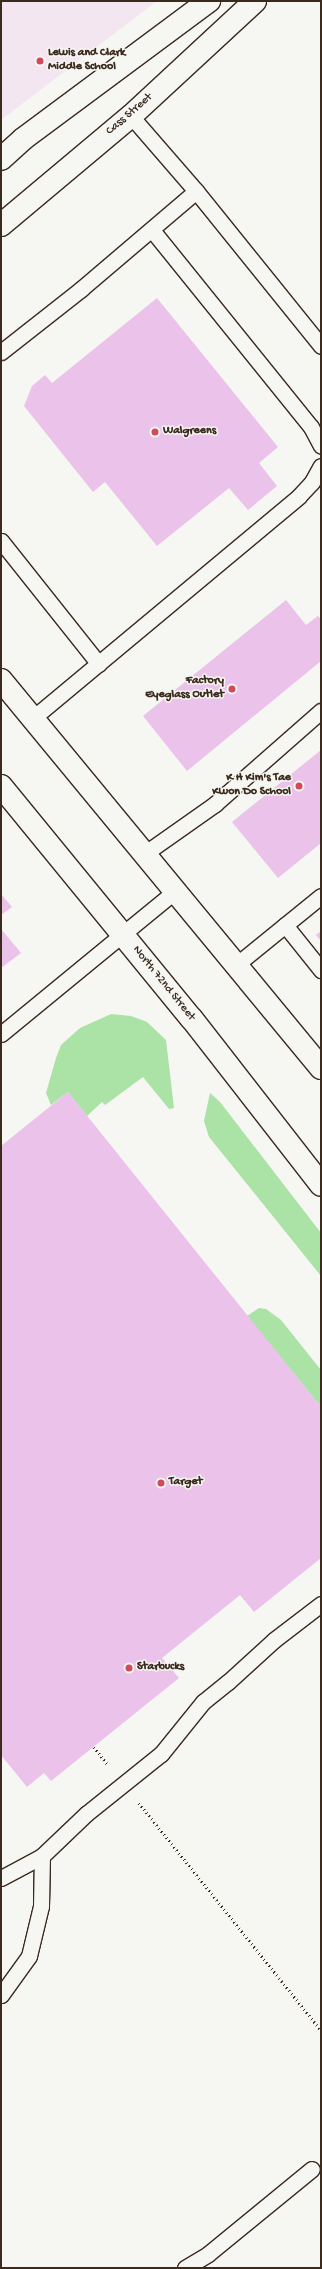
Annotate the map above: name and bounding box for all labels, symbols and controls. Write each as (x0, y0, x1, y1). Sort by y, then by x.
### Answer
place label: Lewis and Clark Middle School (48, 47, 125, 75)
marker: Lewis and Clark Middle School (35, 56, 45, 66)
street label: Cass Street (104, 91, 156, 139)
place label: Walgreens (163, 425, 216, 439)
marker: Walgreens (150, 427, 160, 437)
place label: Factory Eyeglass Outlet (145, 675, 224, 703)
marker: Factory Eyeglass Outlet (227, 684, 237, 694)
place label: K H Kim's Tae Kwon Do School (212, 772, 291, 800)
marker: K H Kim's Tae Kwon Do School (294, 781, 304, 791)
street label: North 72nd Street (128, 944, 198, 1024)
place label: Target (169, 1476, 202, 1490)
marker: Target (156, 1478, 166, 1488)
place label: Starbucks (137, 1661, 184, 1675)
marker: Starbucks (124, 1663, 134, 1673)

